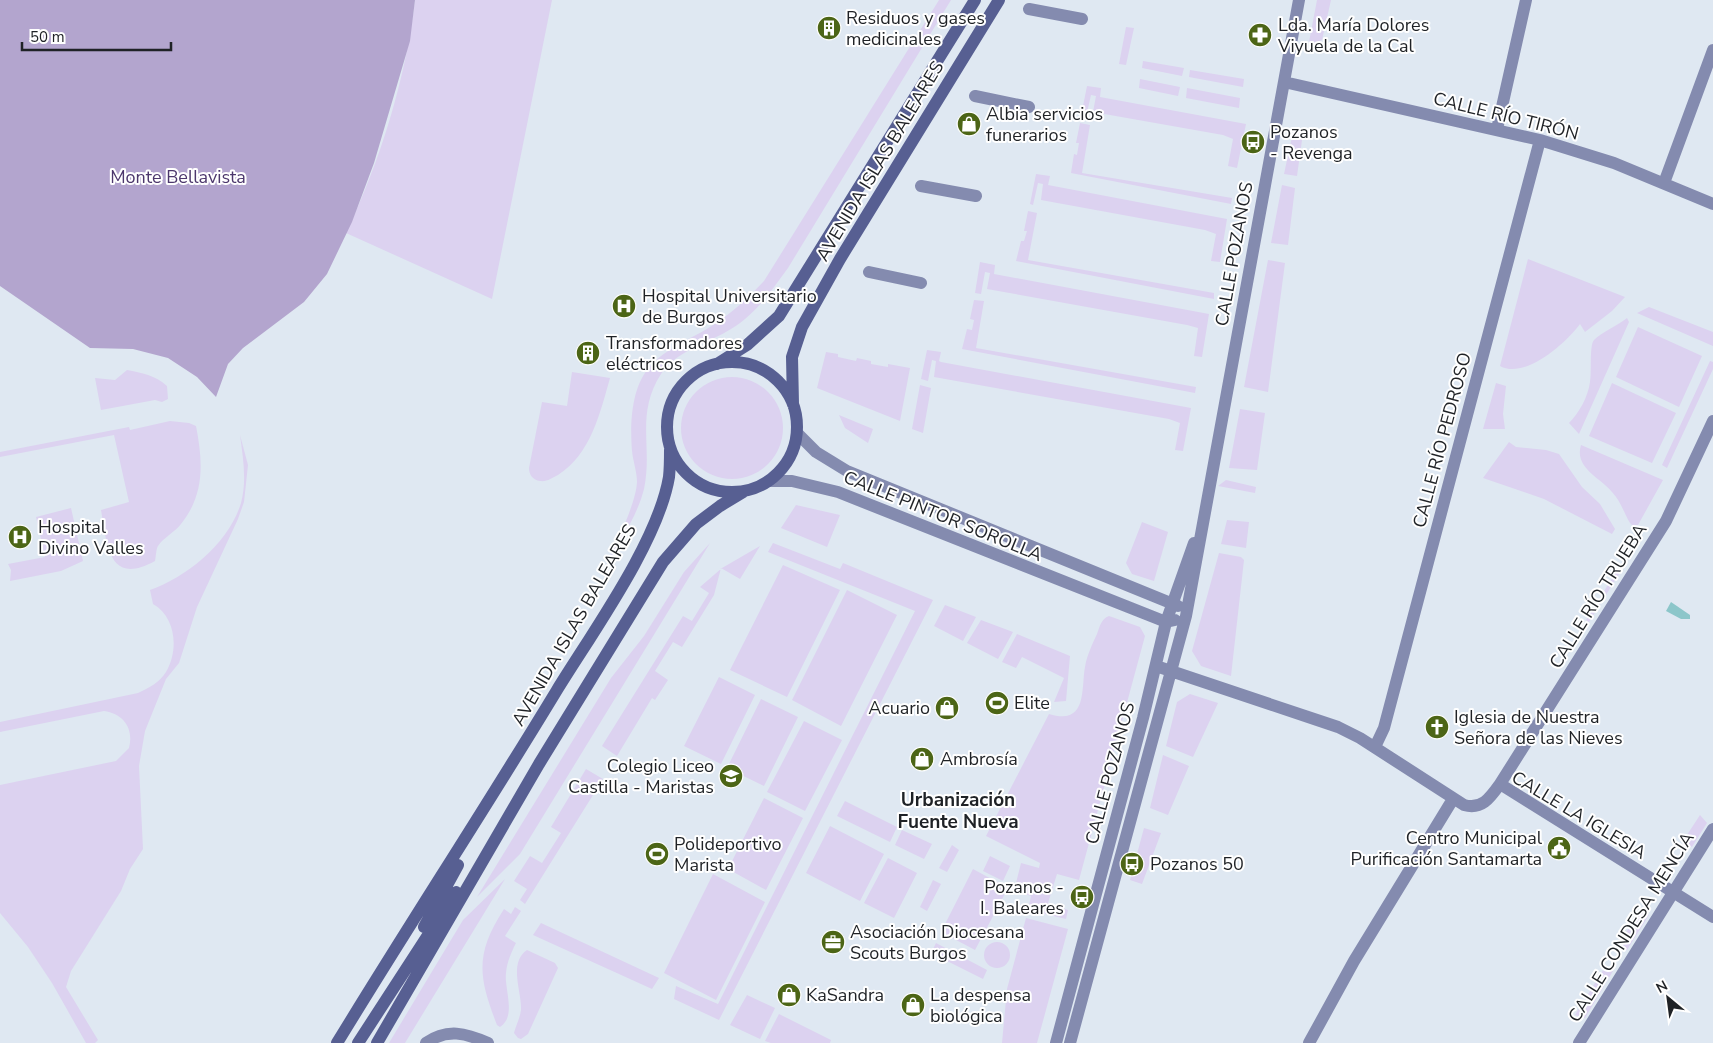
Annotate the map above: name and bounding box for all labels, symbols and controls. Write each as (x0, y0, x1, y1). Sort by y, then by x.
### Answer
place label: Residuos y gases medicinales (846, 6, 985, 51)
place label: Lda. María Dolores Viyuela de la Cal (1277, 13, 1429, 58)
building icon: Residuos y gases medicinales (816, 15, 842, 41)
scale bar (22, 20, 171, 52)
pharmacy icon: Lda. María Dolores Viyuela de la Cal (1247, 22, 1273, 48)
text: 50 m (30, 27, 65, 47)
street label: AVENIDA ISLAS BALEARES (811, 57, 949, 265)
street label: CALLE RÍO TIRÓN (1431, 86, 1581, 146)
place label: Albia servicios funerarios (986, 102, 1103, 147)
shop icon: Albia servicios funerarios (956, 111, 982, 137)
place label: Pozanos - Revenga (1270, 120, 1353, 165)
bus stop icon: Pozanos - Revenga (1240, 129, 1266, 155)
park label: Monte Bellavista (110, 165, 246, 189)
street label: CALLE POZANOS (1209, 180, 1259, 328)
place label: Hospital Universitario de Burgos (642, 284, 817, 329)
hospital icon: Hospital Universitario de Burgos (611, 293, 637, 319)
place label: Transformadores eléctricos (606, 331, 742, 376)
building icon: Transformadores eléctricos (575, 340, 601, 366)
street label: CALLE RÍO PEDROSO (1407, 350, 1477, 530)
street label: CALLE PINTOR SOROLLA (840, 465, 1046, 567)
place label: Hospital Divino Valles (38, 515, 144, 560)
street label: CALLE RÍO TRUEBA (1544, 519, 1652, 673)
street label: AVENIDA ISLAS BALEARES (506, 520, 642, 730)
hospital icon: Hospital Divino Valles (7, 524, 33, 550)
sports icon: Elite (984, 690, 1010, 716)
place label: Elite (1014, 691, 1050, 715)
shop icon: Acuario (934, 695, 960, 721)
place label: Acuario (868, 696, 930, 720)
street label: CALLE POZANOS (1079, 699, 1141, 847)
place label: Iglesia de Nuestra Señora de las Nieves (1454, 705, 1623, 750)
church icon: Iglesia de Nuestra Señora de las Nieves (1424, 714, 1450, 740)
shop icon: Ambrosía (909, 746, 935, 772)
place label: Ambrosía (940, 747, 1018, 771)
place label: Colegio Liceo Castilla - Maristas (568, 754, 714, 799)
school or university icon: Colegio Liceo Castilla - Maristas (718, 763, 744, 789)
street label: CALLE LA IGLESIA (1507, 765, 1651, 865)
district label: Urbanización Fuente Nueva (897, 787, 1019, 835)
place label: Centro Municipal Purificación Santamarta (1350, 826, 1543, 871)
street label: CALLE CONDESA MENCÍA (1564, 828, 1698, 1026)
place label: Polideportivo Marista (674, 832, 782, 877)
public building icon: Centro Municipal Purificación Santamarta (1546, 835, 1572, 861)
sports icon: Polideportivo Marista (644, 841, 670, 867)
bus stop icon: Pozanos 50 (1119, 851, 1145, 877)
place label: Pozanos 50 (1150, 852, 1244, 876)
place label: Pozanos - I. Baleares (980, 875, 1064, 920)
bus stop icon: Pozanos - I. Baleares (1069, 884, 1095, 910)
place label: Asociación Diocesana Scouts Burgos (850, 920, 1024, 965)
office icon: Asociación Diocesana Scouts Burgos (820, 929, 846, 955)
north arrow (1643, 973, 1693, 1023)
shop icon: KaSandra (776, 982, 802, 1008)
place label: KaSandra (806, 983, 884, 1007)
place label: La despensa biológica (930, 983, 1031, 1028)
shop icon: La despensa biológica (900, 992, 926, 1018)

